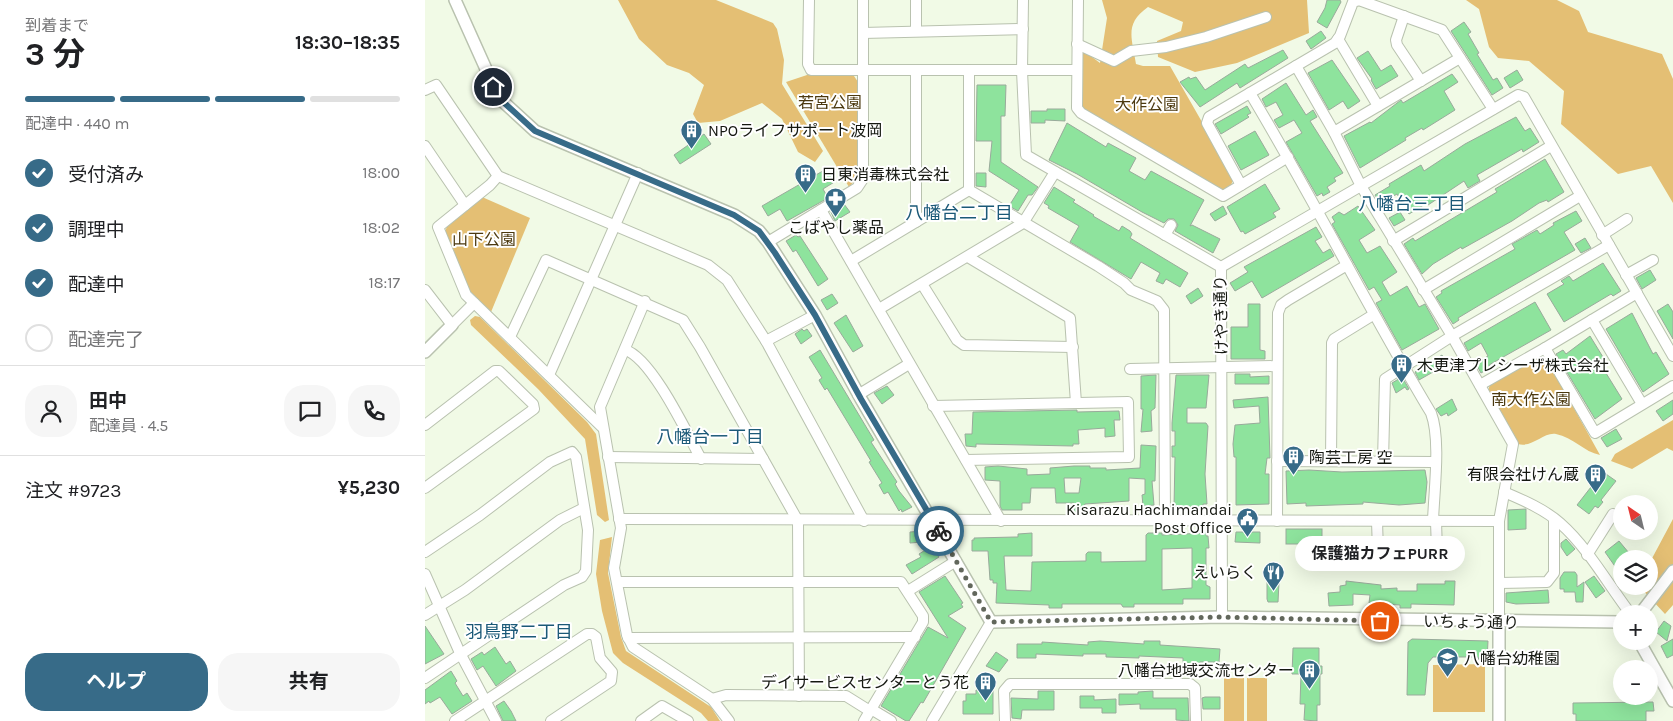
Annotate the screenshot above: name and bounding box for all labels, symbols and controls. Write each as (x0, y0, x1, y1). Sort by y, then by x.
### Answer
text: 到着まで (25, 16, 89, 35)
text: 18:30–18:35 (295, 32, 400, 54)
text: 3 分 (25, 36, 85, 73)
pin (472, 66, 514, 108)
icon: home (479, 73, 507, 101)
park label: 若宮公園 (798, 93, 862, 112)
park label: 大作公園 (1115, 95, 1179, 114)
text: 配達中 · 440 m (25, 114, 130, 133)
building icon: NPOライフサポート波岡 (680, 118, 704, 149)
place label: NPOライフサポート波岡 (708, 121, 882, 140)
icon: check (25, 159, 53, 187)
building icon: 日東消毒株式会社 (793, 162, 817, 193)
text: 18:00 (362, 163, 400, 182)
text: 受付済み (68, 164, 144, 186)
place label: 日東消毒株式会社 (821, 165, 949, 184)
pharmacy icon: こばやし薬品 (824, 186, 848, 217)
district label: 八幡台三丁目 (1358, 193, 1466, 215)
district label: 八幡台二丁目 (905, 202, 1013, 224)
icon: check (25, 214, 53, 242)
text: 18:02 (362, 218, 400, 237)
place label: こばやし薬品 (788, 218, 884, 237)
text: 調理中 (68, 219, 125, 241)
park label: 山下公園 (452, 230, 516, 249)
icon: check (25, 269, 53, 297)
text: 18:17 (368, 273, 400, 292)
text: 配達中 (68, 274, 125, 296)
street label: けやき通り (1211, 275, 1231, 355)
text: 配達完了 (68, 329, 144, 351)
building icon: 木更津プレシーザ株式会社 (1389, 353, 1413, 384)
place label: 木更津プレシーザ株式会社 (1417, 356, 1609, 375)
button: person (25, 385, 77, 437)
button: chat (284, 385, 336, 437)
button: phone (348, 385, 400, 437)
text: 田中 (89, 390, 127, 412)
park label: 南大作公園 (1491, 390, 1571, 409)
text: 配達員 · 4.5 (89, 416, 168, 435)
district label: 八幡台一丁目 (656, 426, 764, 448)
building icon: 陶芸工房 空 (1281, 445, 1305, 476)
place label: 陶芸工房 空 (1309, 448, 1393, 467)
building icon: 有限会社けん蔵 (1583, 462, 1607, 493)
place label: 有限会社けん蔵 (1467, 465, 1579, 484)
text: ¥5,230 (338, 477, 400, 499)
text: 注文 #9723 (25, 480, 122, 502)
north arrow (1613, 495, 1657, 540)
map controls (1613, 495, 1658, 705)
place label: Kisarazu Hachimandai Post Office (1066, 500, 1232, 537)
courier (914, 506, 964, 556)
public building icon: Kisarazu Hachimandai Post Office (1236, 506, 1260, 537)
icon: bike (925, 517, 953, 545)
callout: 保護猫カフェPURR (1295, 536, 1465, 571)
text: 保護猫カフェPURR (1312, 544, 1448, 563)
button: layers (1613, 550, 1658, 595)
restaurant icon: えいらく (1261, 560, 1285, 591)
place label: えいらく (1193, 563, 1257, 582)
pin (1359, 600, 1401, 642)
button: + (1613, 605, 1658, 650)
icon: bag (1366, 607, 1394, 635)
street label: いちょう通り (1423, 612, 1519, 632)
district label: 羽鳥野二丁目 (465, 621, 573, 643)
school or university icon: 八幡台幼稚園 (1436, 646, 1460, 677)
place label: 八幡台幼稚園 (1464, 649, 1560, 668)
button: ヘルプ (25, 653, 208, 711)
button: 共有 (218, 653, 400, 711)
building icon: 八幡台地域交流センター (1298, 658, 1322, 689)
button: − (1613, 660, 1658, 705)
place label: 八幡台地域交流センター (1118, 661, 1294, 680)
building icon: デイサービスセンターとう花 (973, 670, 997, 701)
place label: デイサービスセンターとう花 (761, 673, 969, 692)

